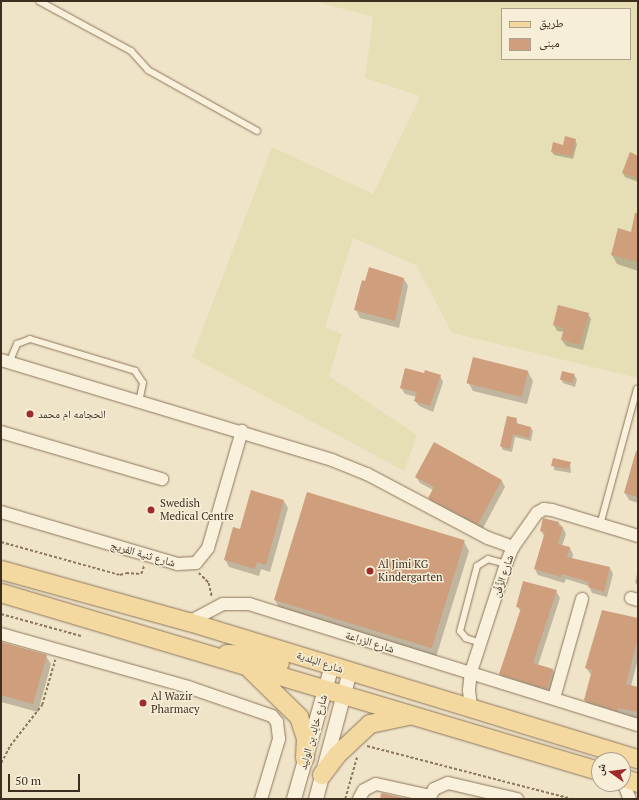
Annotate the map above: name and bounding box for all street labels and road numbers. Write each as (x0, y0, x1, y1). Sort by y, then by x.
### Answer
street label: شارع ثنية الفريج (109, 538, 177, 570)
street label: شارع الزَّفْن (490, 553, 516, 599)
street label: شارع الزراعة (344, 628, 396, 656)
street label: شارع البلدية (295, 648, 345, 676)
street label: شارع خالِد بن الوليد (296, 693, 330, 771)

